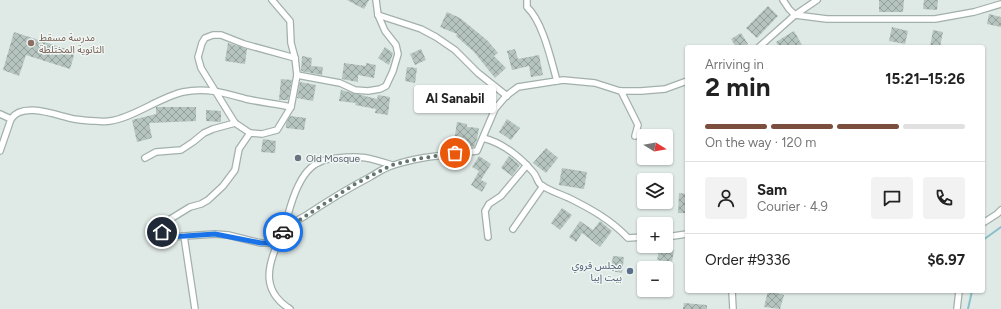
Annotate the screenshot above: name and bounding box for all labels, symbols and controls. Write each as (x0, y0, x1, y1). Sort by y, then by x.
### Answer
place label: مدرسة مسقط الثانوية المختلطة (39, 31, 104, 56)
marker: مدرسة مسقط الثانوية المختلطة (26, 38, 36, 48)
text: Arriving in (705, 57, 764, 72)
text: 15:21–15:26 (885, 70, 965, 88)
text: 2 min (705, 71, 771, 103)
callout: Al Sanabil (414, 85, 496, 113)
text: Al Sanabil (425, 91, 485, 106)
north arrow (637, 129, 673, 165)
map controls (637, 129, 673, 297)
text: On the way · 120 m (705, 135, 816, 150)
pin (438, 136, 472, 170)
icon: bag (444, 142, 466, 164)
place label: Old Mosque (306, 152, 361, 165)
marker: Old Mosque (293, 153, 303, 163)
button: layers (637, 173, 673, 209)
button: person (705, 177, 747, 219)
button: chat (871, 177, 913, 219)
button: phone (923, 177, 965, 219)
text: Sam (757, 181, 787, 199)
text: Courier · 4.9 (757, 199, 828, 214)
courier (263, 212, 303, 252)
pin (145, 215, 179, 249)
button: + (637, 217, 673, 253)
icon: home (151, 221, 173, 243)
icon: car (272, 221, 294, 243)
text: Order #9336 (705, 251, 790, 269)
text: $6.97 (927, 251, 965, 269)
place label: مجلس قروي بيت إيبا (572, 259, 622, 284)
button: − (637, 261, 673, 297)
marker: مجلس قروي بيت إيبا (625, 266, 635, 276)

